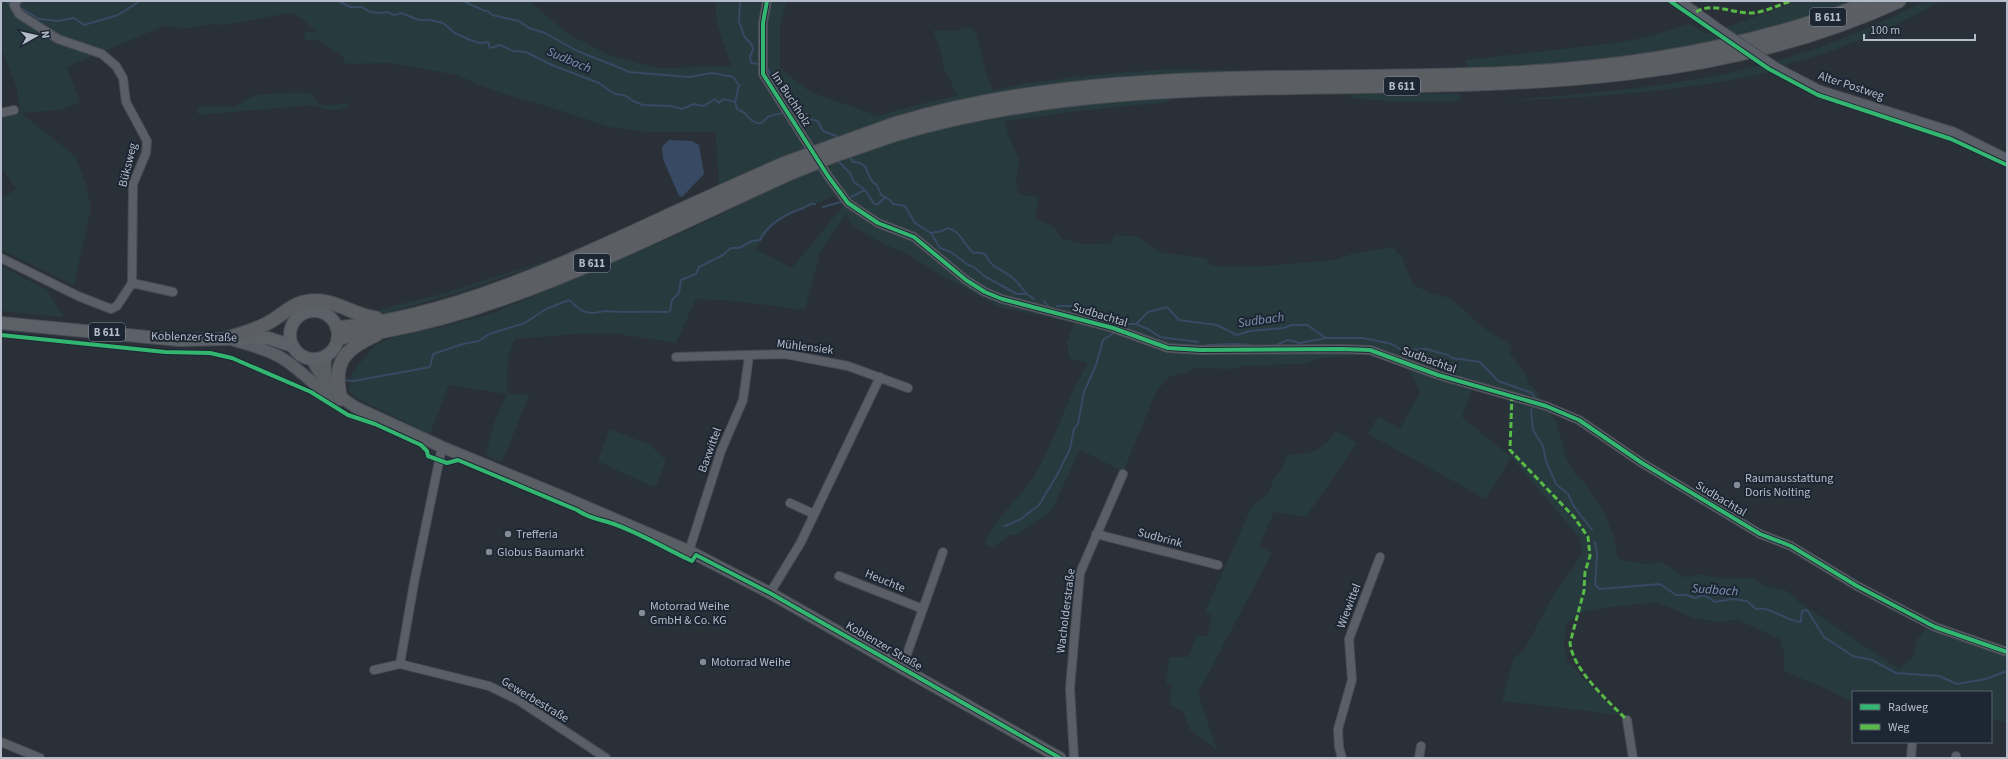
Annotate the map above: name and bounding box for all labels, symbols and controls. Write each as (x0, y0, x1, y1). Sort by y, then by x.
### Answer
road number: B 611 (1810, 8, 1846, 26)
north arrow (16, 16, 56, 56)
scale bar (1864, 16, 1975, 42)
text: 100 m (1870, 22, 1900, 39)
text: N (37, 30, 53, 39)
water label: Sudbach (544, 43, 594, 77)
street label: Alter Postweg (1816, 67, 1886, 105)
street label: Im Buchholz (767, 68, 815, 130)
road number: B 611 (1384, 77, 1420, 95)
street label: Büksweg (114, 141, 142, 189)
road number: B 611 (574, 254, 610, 272)
street label: Sudbachtal (1070, 299, 1130, 331)
water label: Sudbach (1237, 308, 1286, 332)
road number: B 611 (89, 323, 125, 341)
street label: Koblenzer Straße (151, 328, 237, 346)
street label: Mühlensiek (776, 335, 834, 359)
street label: Sudbachtal (1399, 342, 1459, 378)
street label: Baxwittel (694, 425, 726, 475)
place label: Raumausstattung Doris Nolting (1745, 470, 1833, 501)
street label: Sudbachtal (1692, 477, 1750, 521)
marker: Raumausstattung Doris Nolting (1732, 480, 1742, 490)
street label: Sudbrink (1136, 524, 1184, 552)
place label: Trefferia (516, 526, 558, 543)
marker: Trefferia (503, 529, 513, 539)
place label: Globus Baumarkt (497, 544, 584, 561)
marker: Globus Baumarkt (484, 547, 494, 557)
street label: Heuchte (862, 565, 908, 597)
street label: Wacholderstraße (1052, 568, 1080, 654)
water label: Sudbach (1691, 579, 1739, 601)
street label: Wiewittel (1333, 581, 1365, 631)
place label: Motorrad Weihe GmbH & Co. KG (650, 598, 729, 629)
marker: Motorrad Weihe GmbH & Co. KG (637, 608, 647, 618)
street label: Koblenzer Straße (842, 617, 926, 675)
place label: Motorrad Weihe (711, 654, 790, 671)
marker: Motorrad Weihe (698, 657, 708, 667)
street label: Gewerbestraße (498, 673, 572, 727)
legend (1852, 691, 1992, 743)
text: Radweg (1888, 699, 1928, 716)
text: Weg (1888, 719, 1909, 736)

